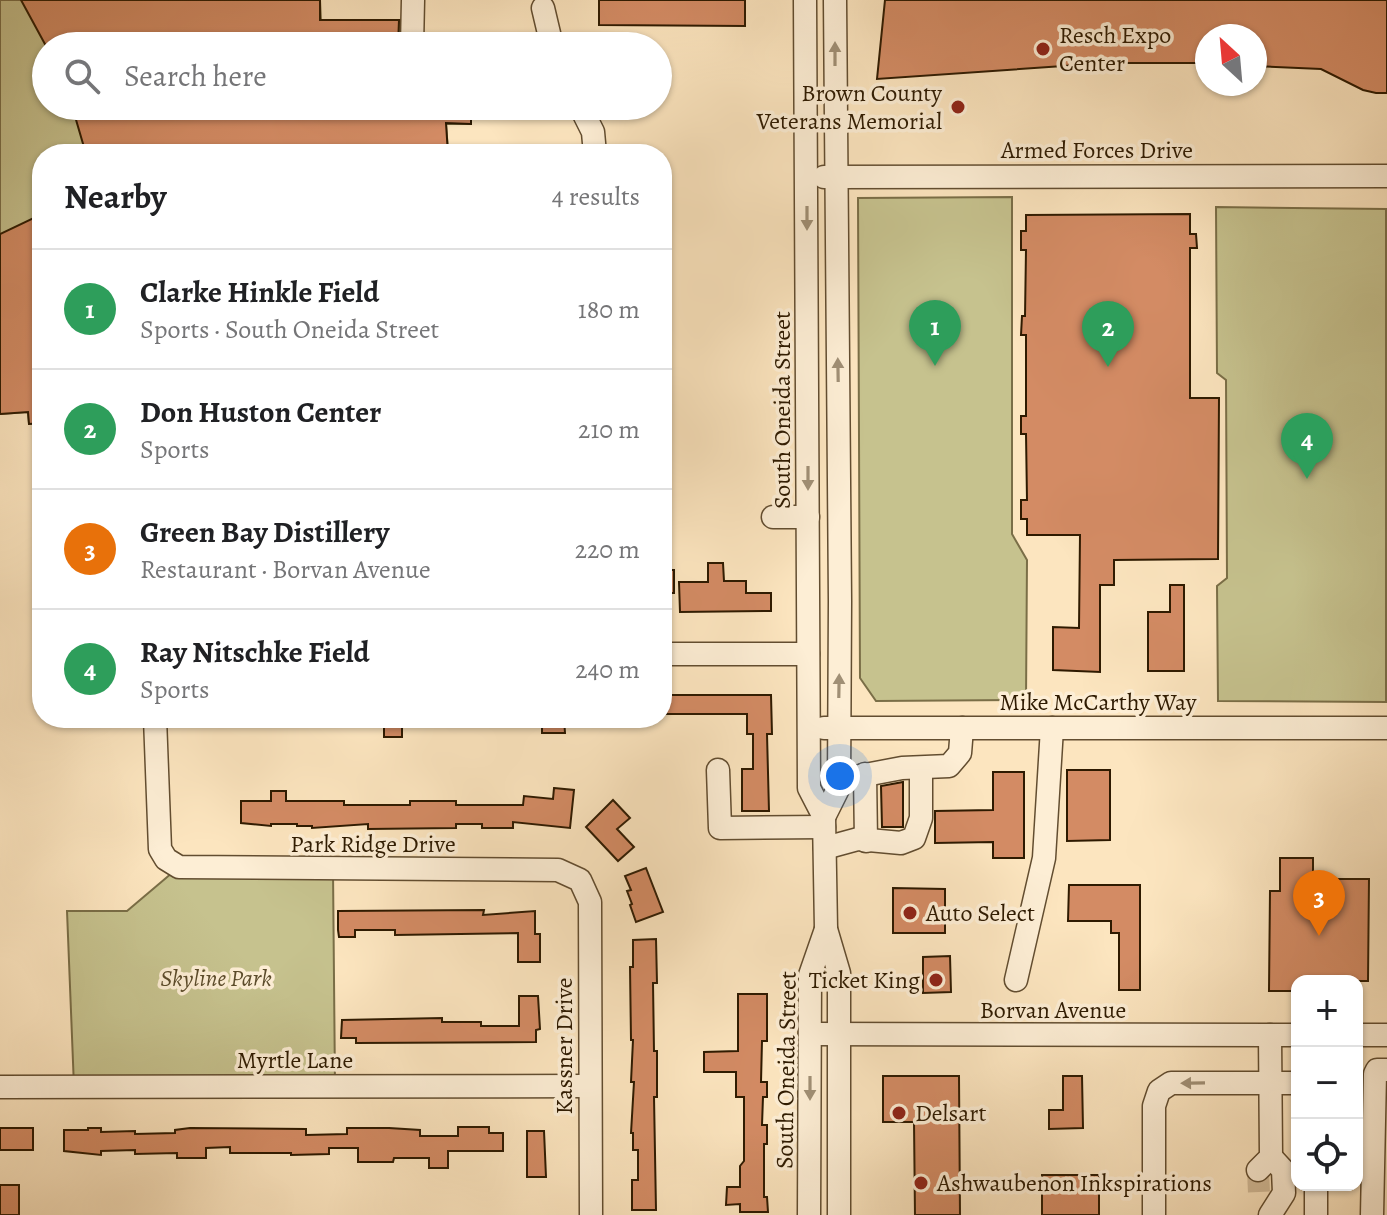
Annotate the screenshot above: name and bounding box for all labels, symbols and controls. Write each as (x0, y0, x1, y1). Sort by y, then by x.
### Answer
place label: Resch Expo Center (1059, 19, 1171, 79)
north arrow (1195, 24, 1267, 96)
search box (32, 32, 672, 120)
marker: Resch Expo Center (1034, 40, 1052, 58)
one-way arrow (829, 41, 841, 66)
icon: search (60, 54, 104, 98)
text: Search here (124, 56, 267, 96)
place label: Brown County Veterans Memorial (756, 77, 942, 137)
marker: Brown County Veterans Memorial (949, 98, 967, 116)
street label: Armed Forces Drive (1000, 134, 1193, 166)
text: Nearby (64, 173, 167, 220)
text: 4 results (552, 179, 640, 214)
one-way arrow (801, 206, 813, 231)
text: Clarke Hinkle Field (140, 272, 379, 312)
text: 1 (85, 292, 95, 327)
text: 180 m (578, 292, 640, 327)
pin: 1 (909, 300, 961, 366)
pin: 2 (1082, 301, 1134, 367)
street label: South Oneida Street (766, 311, 798, 509)
text: Sports · South Oneida Street (140, 312, 439, 347)
one-way arrow (831, 357, 844, 382)
text: Don Huston Center (140, 392, 381, 432)
text: 2 (84, 412, 96, 447)
text: 210 m (578, 412, 640, 447)
pin: 4 (1281, 413, 1333, 479)
text: Sports (140, 432, 209, 467)
one-way arrow (802, 466, 814, 491)
text: Green Bay Distillery (140, 512, 390, 552)
text: 3 (84, 532, 96, 567)
text: 220 m (575, 532, 640, 567)
text: Restaurant · Borvan Avenue (140, 552, 431, 587)
text: Ray Nitschke Field (140, 632, 370, 672)
text: 4 (84, 652, 96, 687)
text: 240 m (575, 652, 640, 687)
text: Sports (140, 672, 209, 707)
one-way arrow (833, 673, 845, 698)
street label: Mike McCarthy Way (1000, 686, 1197, 718)
your location (820, 756, 860, 796)
street label: Park Ridge Drive (290, 828, 456, 860)
pin: 3 (1293, 870, 1345, 936)
place label: Auto Select (925, 897, 1035, 929)
marker: Auto Select (901, 904, 919, 922)
park label: Skyline Park (160, 962, 272, 994)
place label: Ticket King (809, 964, 920, 996)
street label: South Oneida Street (768, 971, 804, 1169)
marker: Ticket King (927, 971, 945, 989)
map controls (1291, 975, 1363, 1191)
button: + (1291, 975, 1363, 1047)
street label: Kassner Drive (548, 977, 580, 1115)
street label: Borvan Avenue (980, 994, 1126, 1026)
street label: Myrtle Lane (237, 1044, 353, 1076)
button: − (1291, 1047, 1363, 1119)
one-way arrow (804, 1076, 816, 1101)
one-way arrow (1180, 1077, 1205, 1089)
place label: Delsart (915, 1097, 987, 1129)
marker: Delsart (890, 1104, 908, 1122)
button: locate (1291, 1119, 1363, 1191)
place label: Ashwaubenon Inkspirations (936, 1167, 1212, 1199)
marker: Ashwaubenon Inkspirations (912, 1174, 930, 1192)

